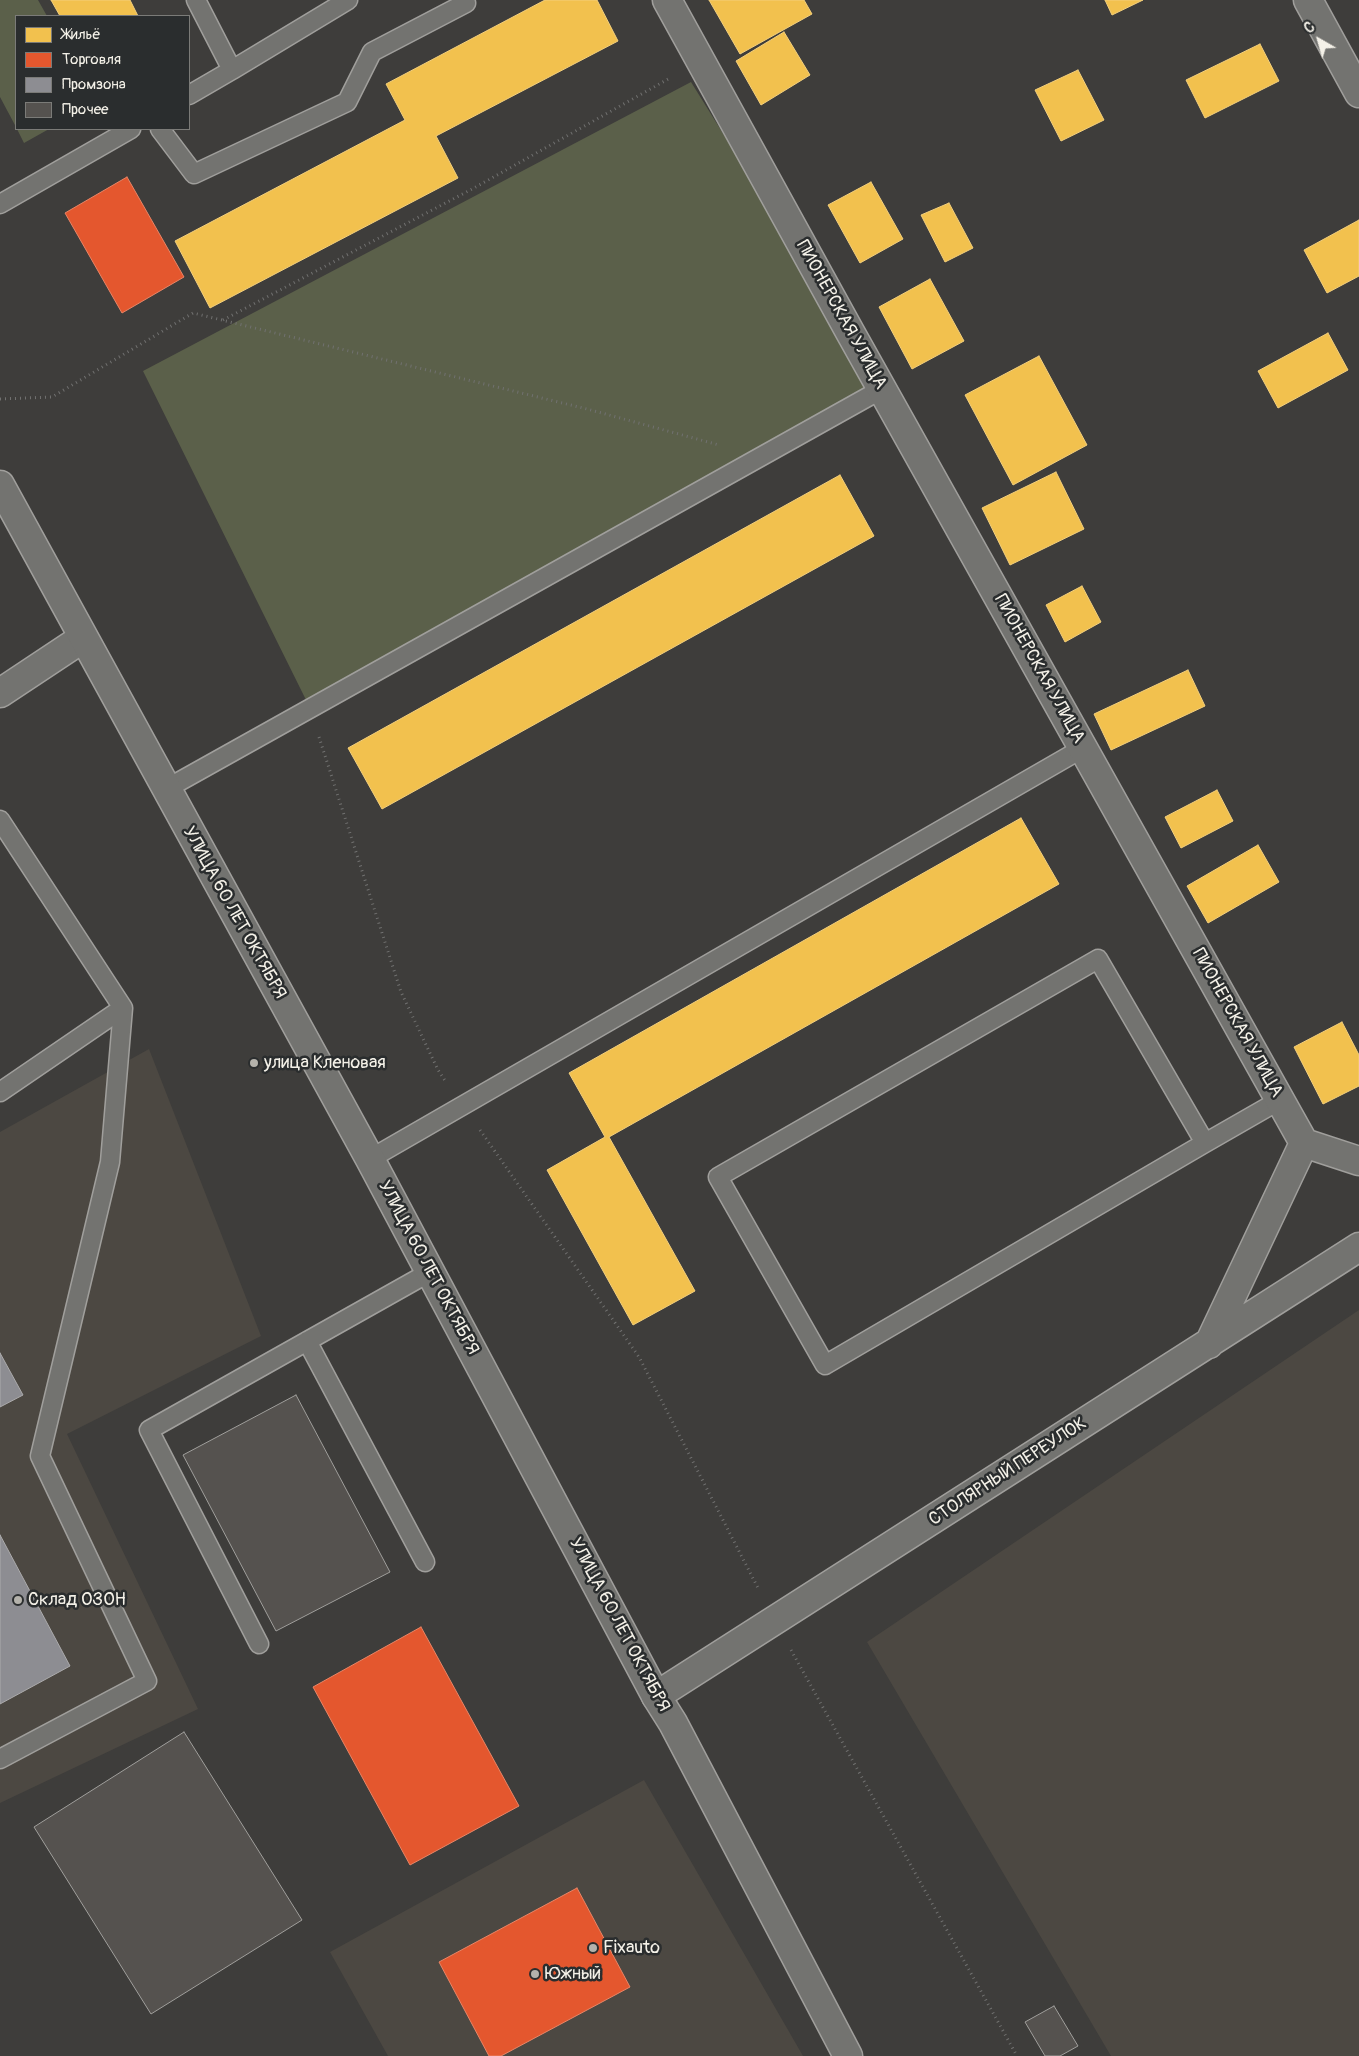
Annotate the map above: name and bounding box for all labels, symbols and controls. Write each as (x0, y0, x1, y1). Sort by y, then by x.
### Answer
legend (15, 15, 190, 130)
north arrow (1294, 15, 1344, 65)
text: С (1301, 18, 1318, 37)
text: Жильё (62, 25, 101, 44)
text: Торговля (62, 50, 121, 69)
text: Промзона (62, 75, 126, 94)
text: Прочее (62, 100, 109, 119)
street label: ПИОНЕРСКАЯ УЛИЦА (791, 237, 891, 393)
street label: ПИОНЕРСКАЯ УЛИЦА (989, 591, 1089, 747)
street label: УЛИЦА 60 ЛЕТ ОКТЯБРЯ (178, 823, 290, 1003)
street label: ПИОНЕРСКАЯ УЛИЦА (1187, 945, 1287, 1101)
place label: улица Кленовая (264, 1052, 386, 1074)
marker: улица Кленовая (248, 1057, 260, 1069)
street label: УЛИЦА 60 ЛЕТ ОКТЯБРЯ (373, 1177, 483, 1359)
street label: СТОЛЯРНЫЙ ПЕРЕУЛОК (925, 1413, 1091, 1531)
street label: УЛИЦА 60 ЛЕТ ОКТЯБРЯ (564, 1534, 674, 1716)
place label: Склад ОЗОН (28, 1589, 126, 1611)
marker: Склад ОЗОН (12, 1594, 24, 1606)
place label: Fixauto (603, 1937, 660, 1959)
marker: Fixauto (587, 1942, 599, 1954)
place label: Южный (545, 1963, 601, 1985)
marker: Южный (529, 1968, 541, 1980)

